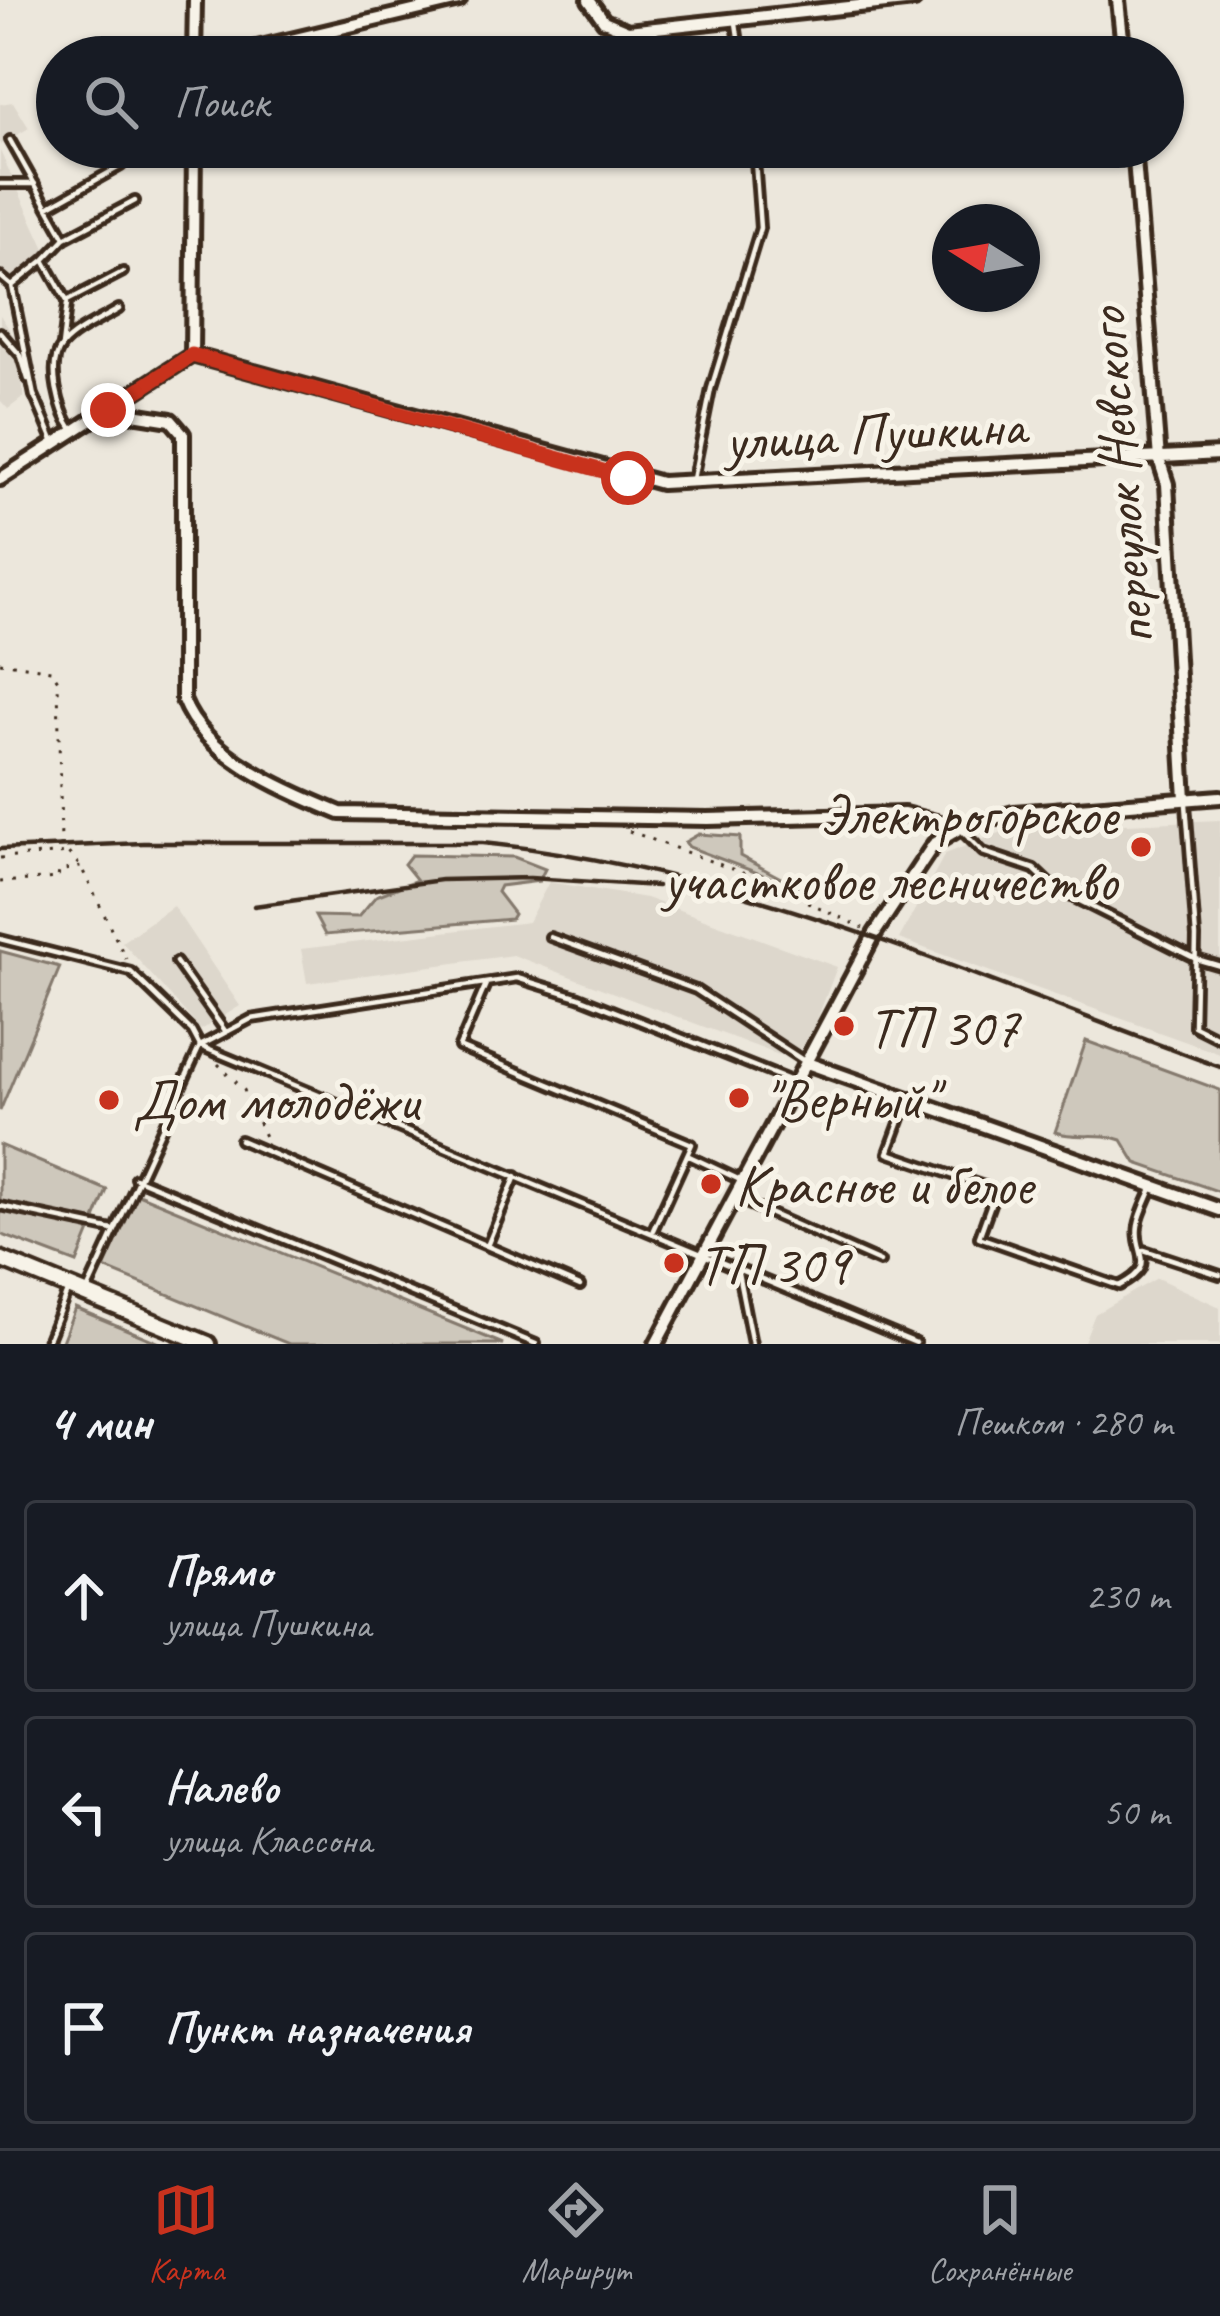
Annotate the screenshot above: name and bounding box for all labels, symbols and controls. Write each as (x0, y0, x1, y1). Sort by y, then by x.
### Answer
search box (36, 36, 1184, 168)
icon: search (78, 69, 144, 135)
text: Поиск (174, 74, 269, 131)
north arrow (932, 204, 1040, 312)
street label: переулок Невского (1069, 303, 1171, 648)
route end (81, 383, 135, 437)
street label: улица Пушкина (720, 389, 1032, 477)
route start (601, 451, 655, 505)
place label: Электрогорское участковое лесничество (660, 779, 1120, 917)
marker: Электрогорское участковое лесничество (1128, 834, 1154, 860)
place label: ТП 307 (868, 991, 1022, 1063)
marker: ТП 307 (831, 1013, 857, 1039)
place label: "Верный" (763, 1063, 946, 1135)
place label: Дом молодёжи (133, 1065, 422, 1137)
marker: "Верный" (726, 1085, 752, 1111)
marker: Дом молодёжи (96, 1087, 122, 1113)
place label: Красное и белое (735, 1149, 1036, 1221)
marker: Красное и белое (698, 1171, 724, 1197)
place label: ТП 309 (698, 1228, 853, 1300)
marker: ТП 309 (661, 1250, 687, 1276)
text: 4 мин (48, 1390, 152, 1454)
text: Пешком · 280 m (954, 1398, 1172, 1447)
text: Прямо (165, 1543, 272, 1600)
icon: ahead (51, 1563, 117, 1629)
text: 230 m (1085, 1572, 1169, 1621)
text: улица Пушкина (165, 1600, 371, 1649)
text: Налево (165, 1759, 279, 1816)
icon: left (51, 1779, 117, 1845)
text: 50 m (1103, 1788, 1169, 1837)
text: улица Классона (165, 1816, 372, 1865)
icon: arrive (51, 1995, 117, 2061)
text: Пункт назначения (165, 2000, 470, 2057)
tab: Карта (149, 2177, 224, 2291)
tab: Маршрут (522, 2177, 631, 2291)
tab: Сохранённые (928, 2177, 1071, 2291)

